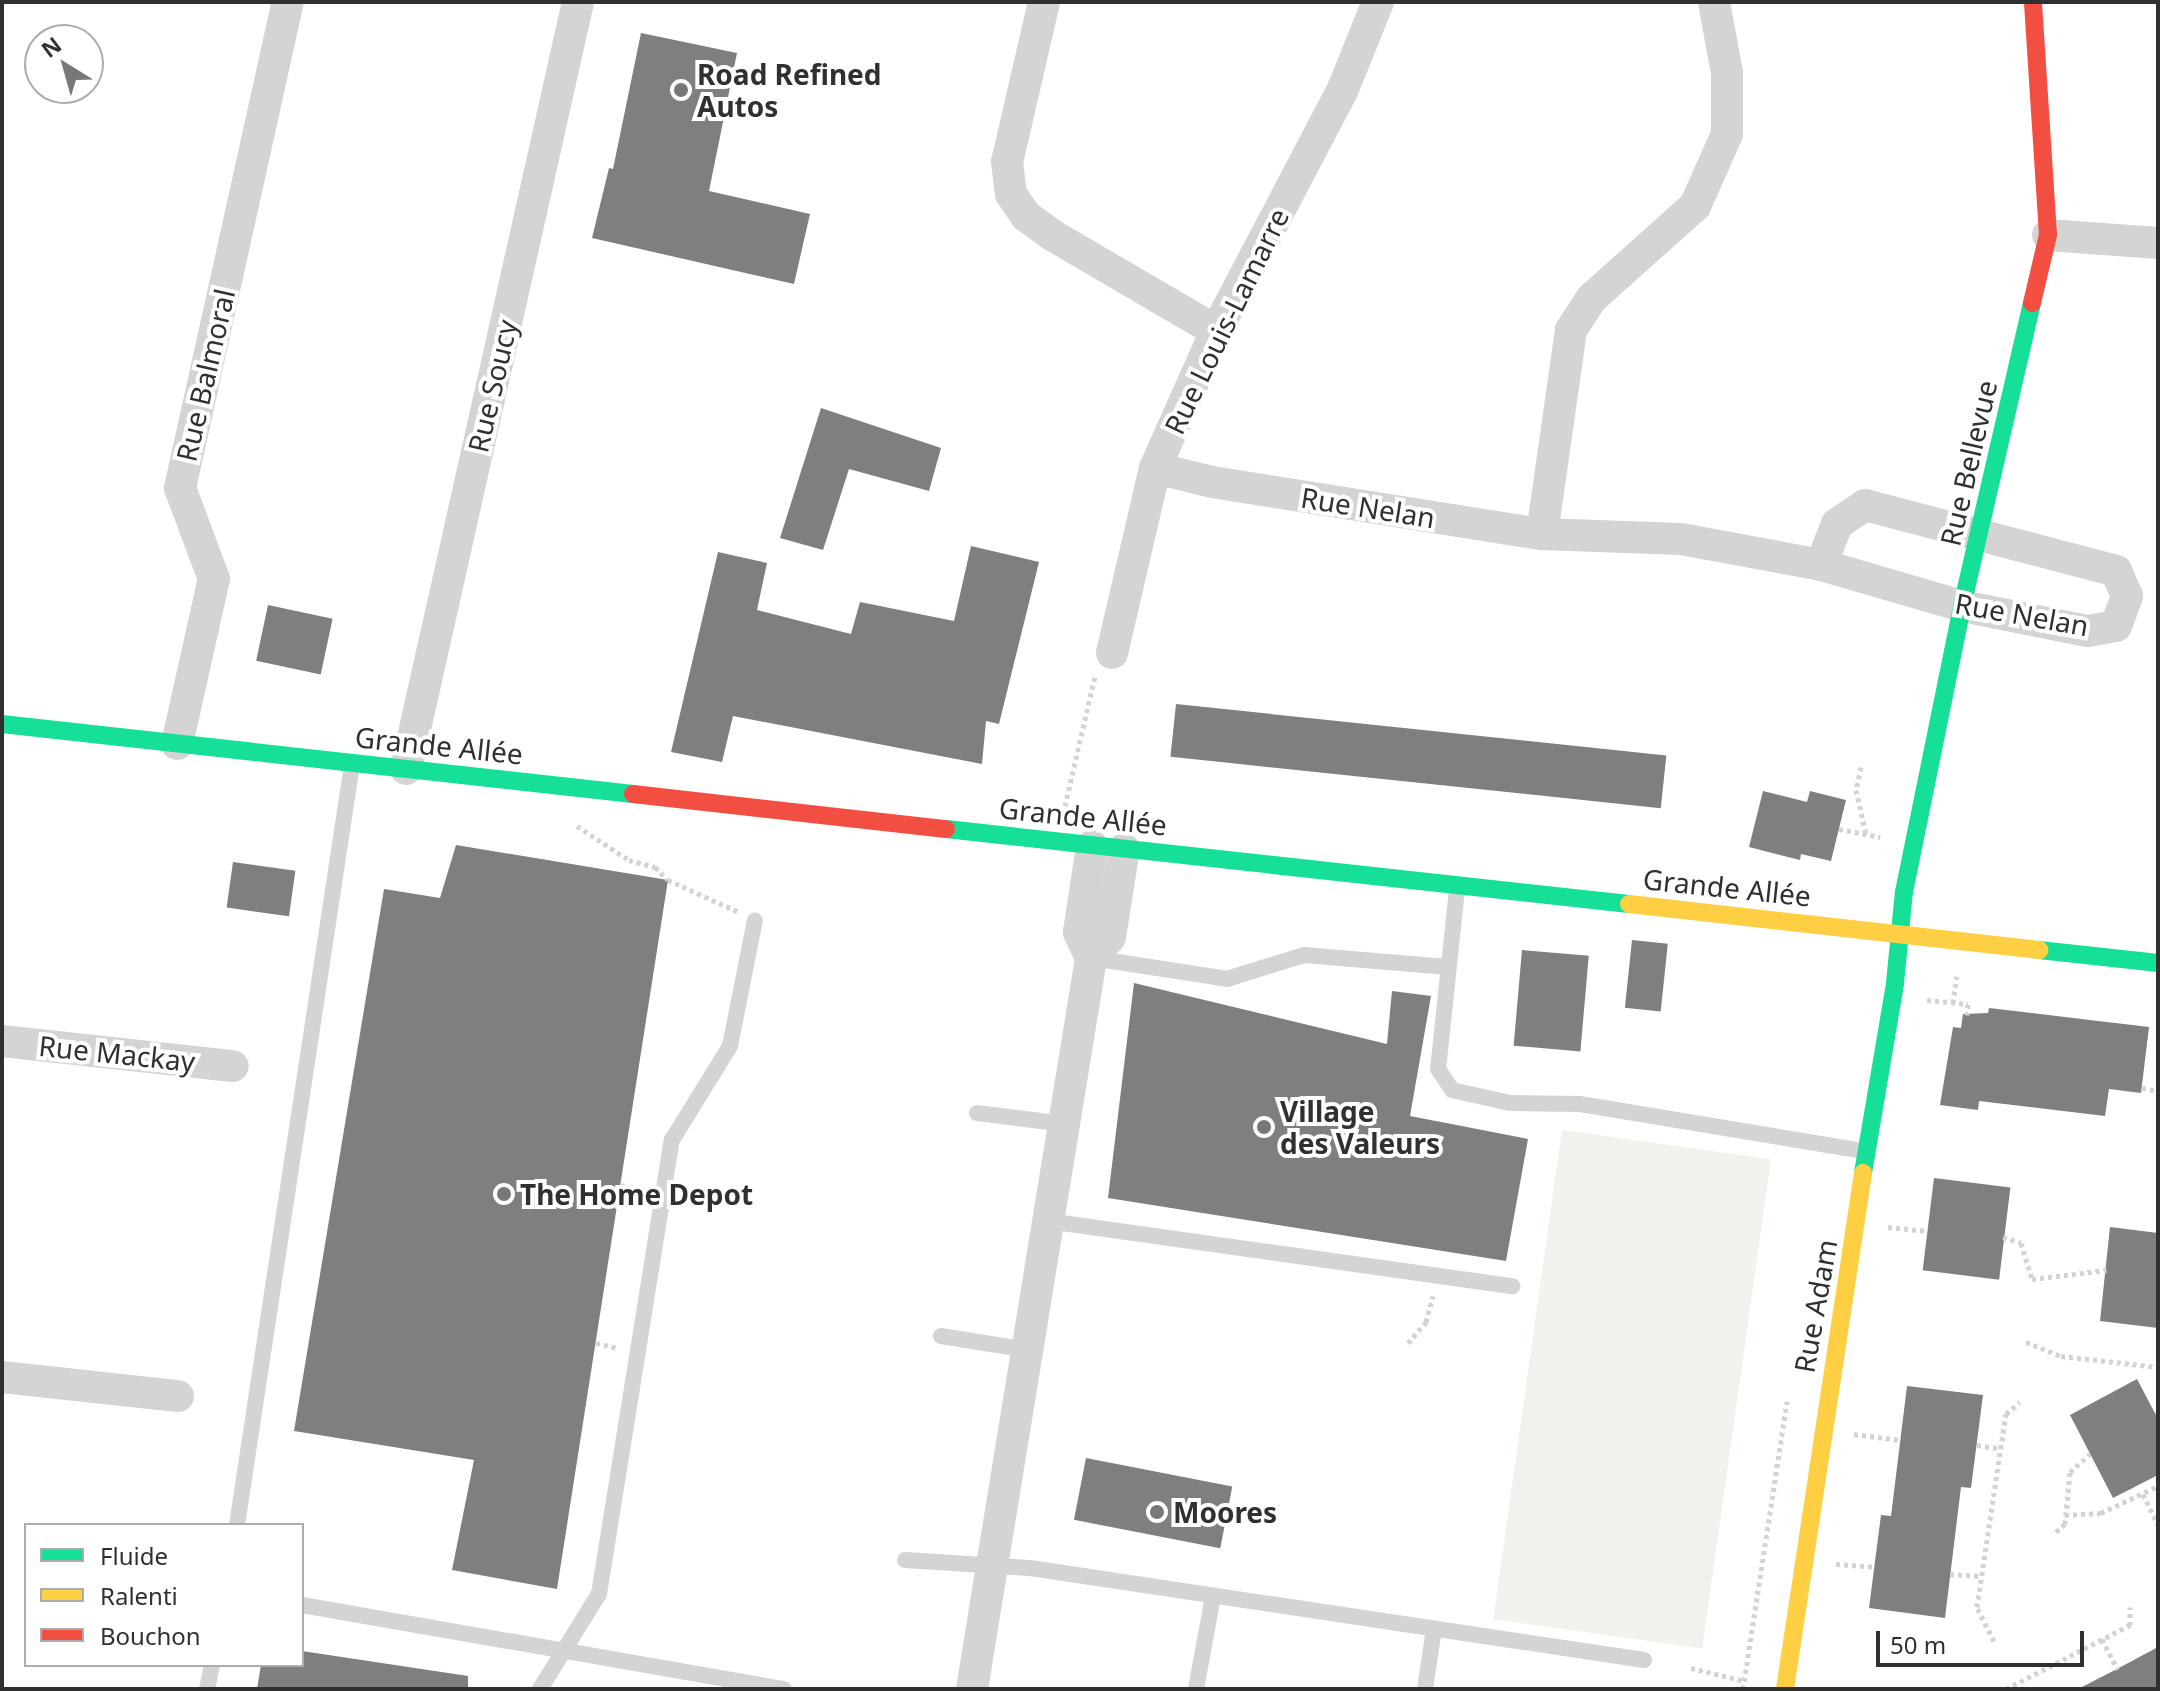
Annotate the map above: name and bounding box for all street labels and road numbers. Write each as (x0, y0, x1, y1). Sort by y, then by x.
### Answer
street label: Rue Louis-Lamarre (1157, 203, 1295, 439)
street label: Rue Balmoral (169, 285, 241, 465)
street label: Rue Soucy (460, 316, 524, 456)
street label: Rue Bellevue (1933, 377, 2003, 549)
street label: Rue Nelan (1299, 480, 1437, 534)
street label: Rue Nelan (1953, 586, 2091, 642)
street label: Grande Allée (353, 719, 525, 771)
street label: Grande Allée (997, 790, 1169, 842)
street label: Grande Allée (1641, 861, 1813, 913)
street label: Rue Mackay (37, 1028, 197, 1078)
street label: Rue Adam (1787, 1237, 1843, 1375)

